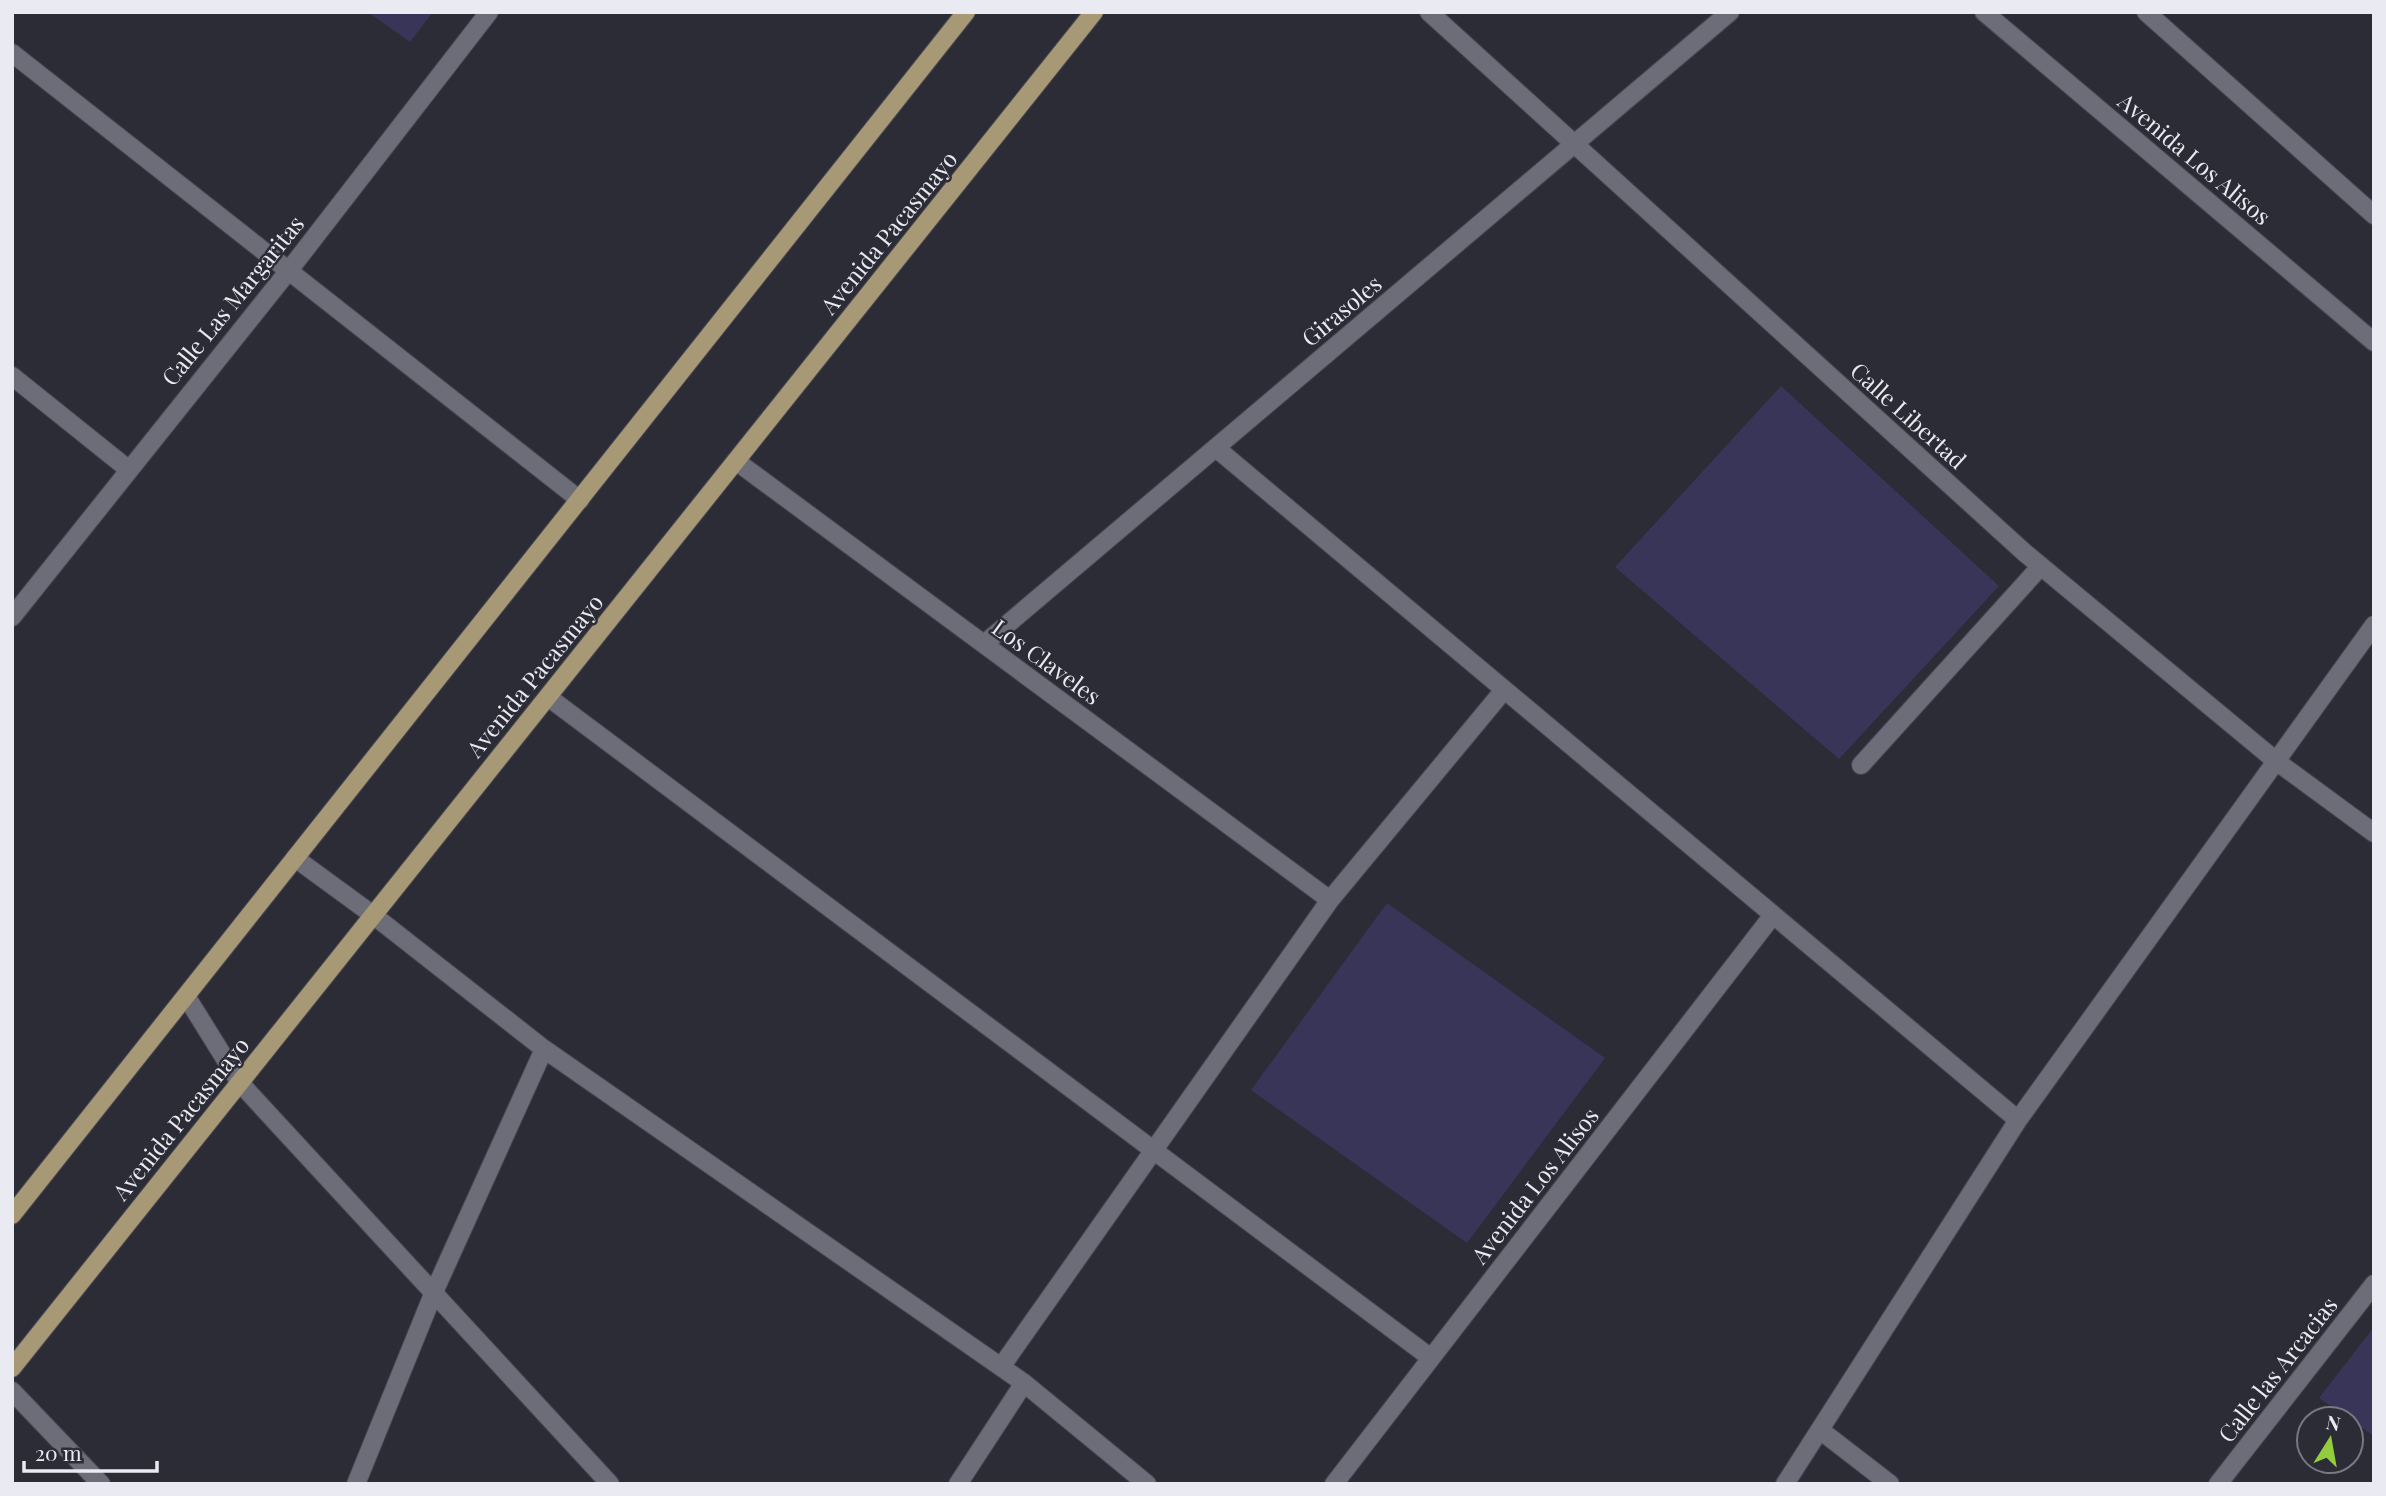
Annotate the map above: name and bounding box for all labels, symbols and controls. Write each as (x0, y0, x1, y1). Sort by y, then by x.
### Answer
street label: Avenida Los Alisos (2111, 84, 2278, 231)
street label: Avenida Pacasmayo (812, 144, 963, 321)
street label: Calle Las Margaritas (154, 208, 310, 392)
street label: Girasoles (1294, 267, 1388, 353)
street label: Calle Libertad (1845, 355, 1973, 475)
street label: Avenida Pacasmayo (458, 587, 609, 764)
street label: Los Claveles (987, 611, 1107, 711)
street label: Avenida Pacasmayo (104, 1030, 255, 1207)
street label: Avenida Los Alisos (1463, 1101, 1605, 1270)
street label: Calle las Arcacias (2210, 1290, 2344, 1448)
north arrow (2295, 1405, 2365, 1475)
text: N (2324, 1408, 2343, 1436)
scale bar (24, 1430, 158, 1474)
text: 20 m (35, 1438, 82, 1466)

